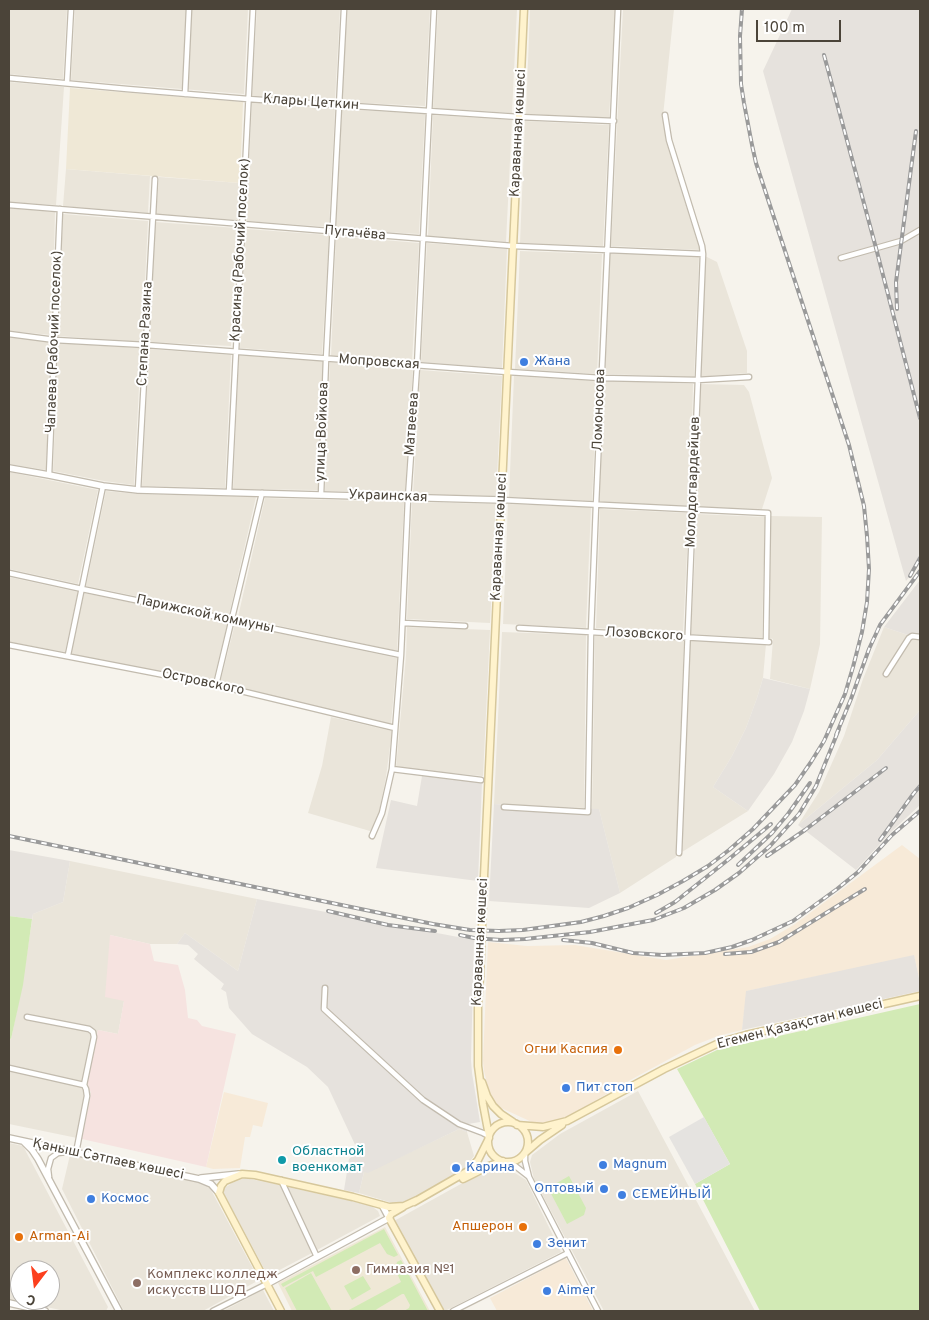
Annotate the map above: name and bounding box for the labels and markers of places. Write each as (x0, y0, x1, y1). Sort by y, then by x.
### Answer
place label: Жана (534, 354, 570, 370)
marker: Жана (518, 356, 530, 368)
place label: Огни Каспия (524, 1042, 608, 1058)
marker: Огни Каспия (612, 1044, 624, 1056)
place label: Пит стоп (576, 1080, 633, 1096)
marker: Пит стоп (560, 1082, 572, 1094)
place label: Областной военкомат (292, 1144, 364, 1176)
marker: Областной военкомат (276, 1154, 288, 1166)
place label: Magnum (613, 1157, 667, 1173)
marker: Magnum (597, 1159, 609, 1171)
place label: Карина (466, 1160, 515, 1176)
marker: Карина (450, 1162, 462, 1174)
place label: Оптовый (534, 1181, 594, 1197)
marker: Оптовый (598, 1183, 610, 1195)
place label: СЕМЕЙНЫЙ (632, 1187, 711, 1203)
marker: СЕМЕЙНЫЙ (616, 1189, 628, 1201)
place label: Космос (101, 1191, 149, 1207)
marker: Космос (85, 1193, 97, 1205)
place label: Апшерон (452, 1219, 513, 1235)
marker: Апшерон (517, 1221, 529, 1233)
place label: Arman-Ai (29, 1229, 90, 1245)
marker: Arman-Ai (13, 1231, 25, 1243)
place label: Зенит (547, 1236, 587, 1252)
marker: Зенит (531, 1238, 543, 1250)
place label: Гимназия №1 (366, 1262, 455, 1278)
marker: Гимназия №1 (350, 1264, 362, 1276)
place label: Комплекс колледж искусств ШОД (147, 1267, 278, 1300)
marker: Комплекс колледж искусств ШОД (131, 1277, 143, 1289)
place label: Aimer (557, 1283, 595, 1299)
marker: Aimer (541, 1285, 553, 1297)

